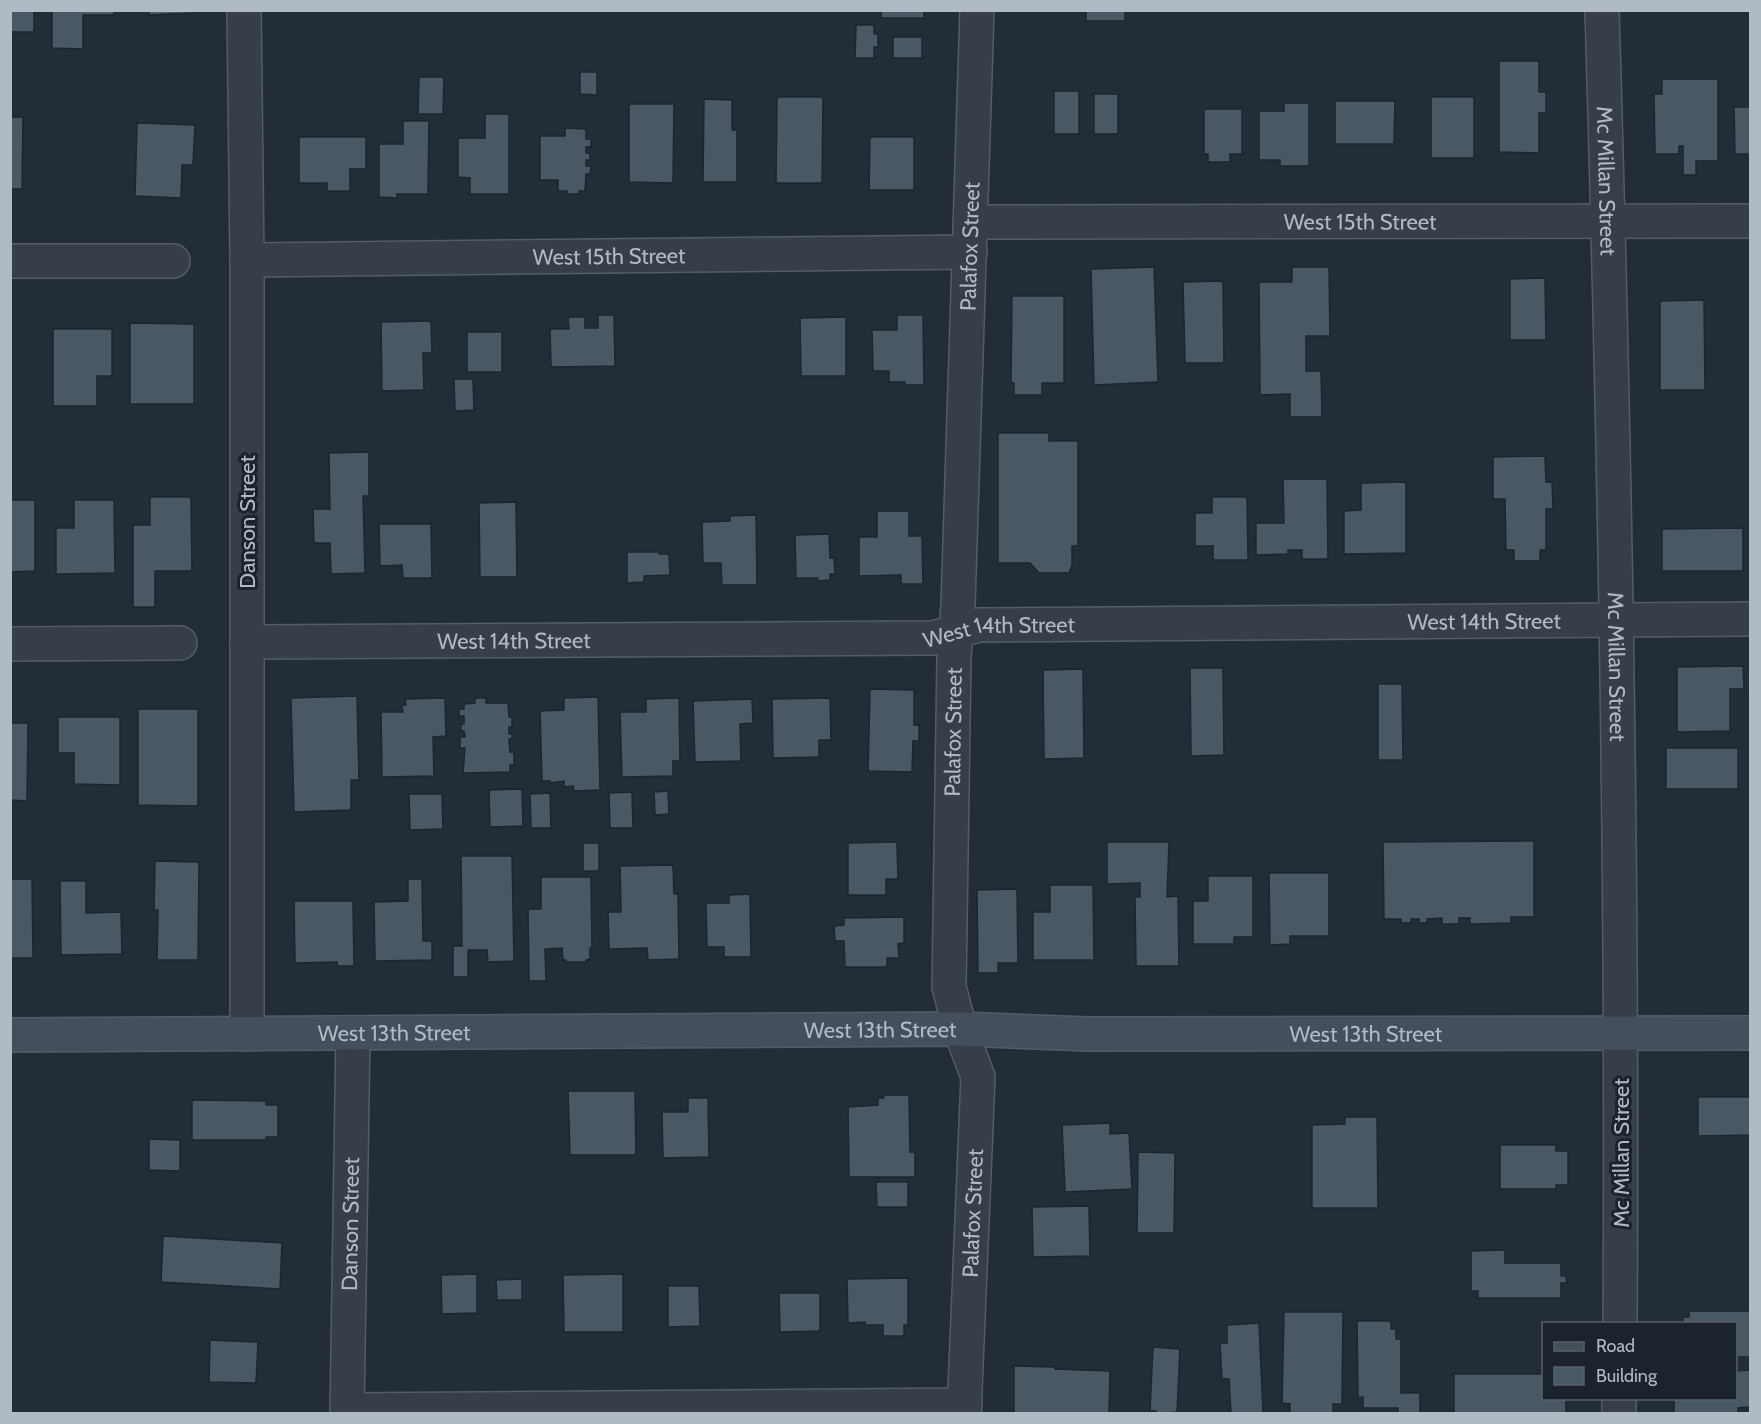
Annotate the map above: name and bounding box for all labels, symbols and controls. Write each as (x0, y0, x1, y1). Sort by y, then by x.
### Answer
street label: Mc Millan Street (1591, 106, 1622, 257)
street label: Palafox Street (954, 181, 986, 311)
street label: West 15th Street (1284, 208, 1437, 236)
street label: West 15th Street (532, 242, 686, 271)
street label: Danson Street (234, 455, 261, 589)
street label: Mc Millan Street (1602, 592, 1631, 742)
street label: West 14th Street (1407, 607, 1562, 636)
street label: West 14th Street (920, 611, 1076, 654)
street label: West 14th Street (437, 627, 591, 655)
street label: Palafox Street (939, 667, 968, 797)
street label: West 13th Street (804, 1016, 957, 1044)
street label: West 13th Street (318, 1019, 471, 1047)
street label: West 13th Street (1290, 1020, 1443, 1048)
street label: Mc Millan Street (1608, 1078, 1635, 1228)
street label: Palafox Street (957, 1148, 989, 1278)
street label: Danson Street (336, 1156, 365, 1291)
legend (1542, 1322, 1737, 1400)
text: Road (1596, 1335, 1635, 1357)
text: Building (1596, 1365, 1658, 1387)

